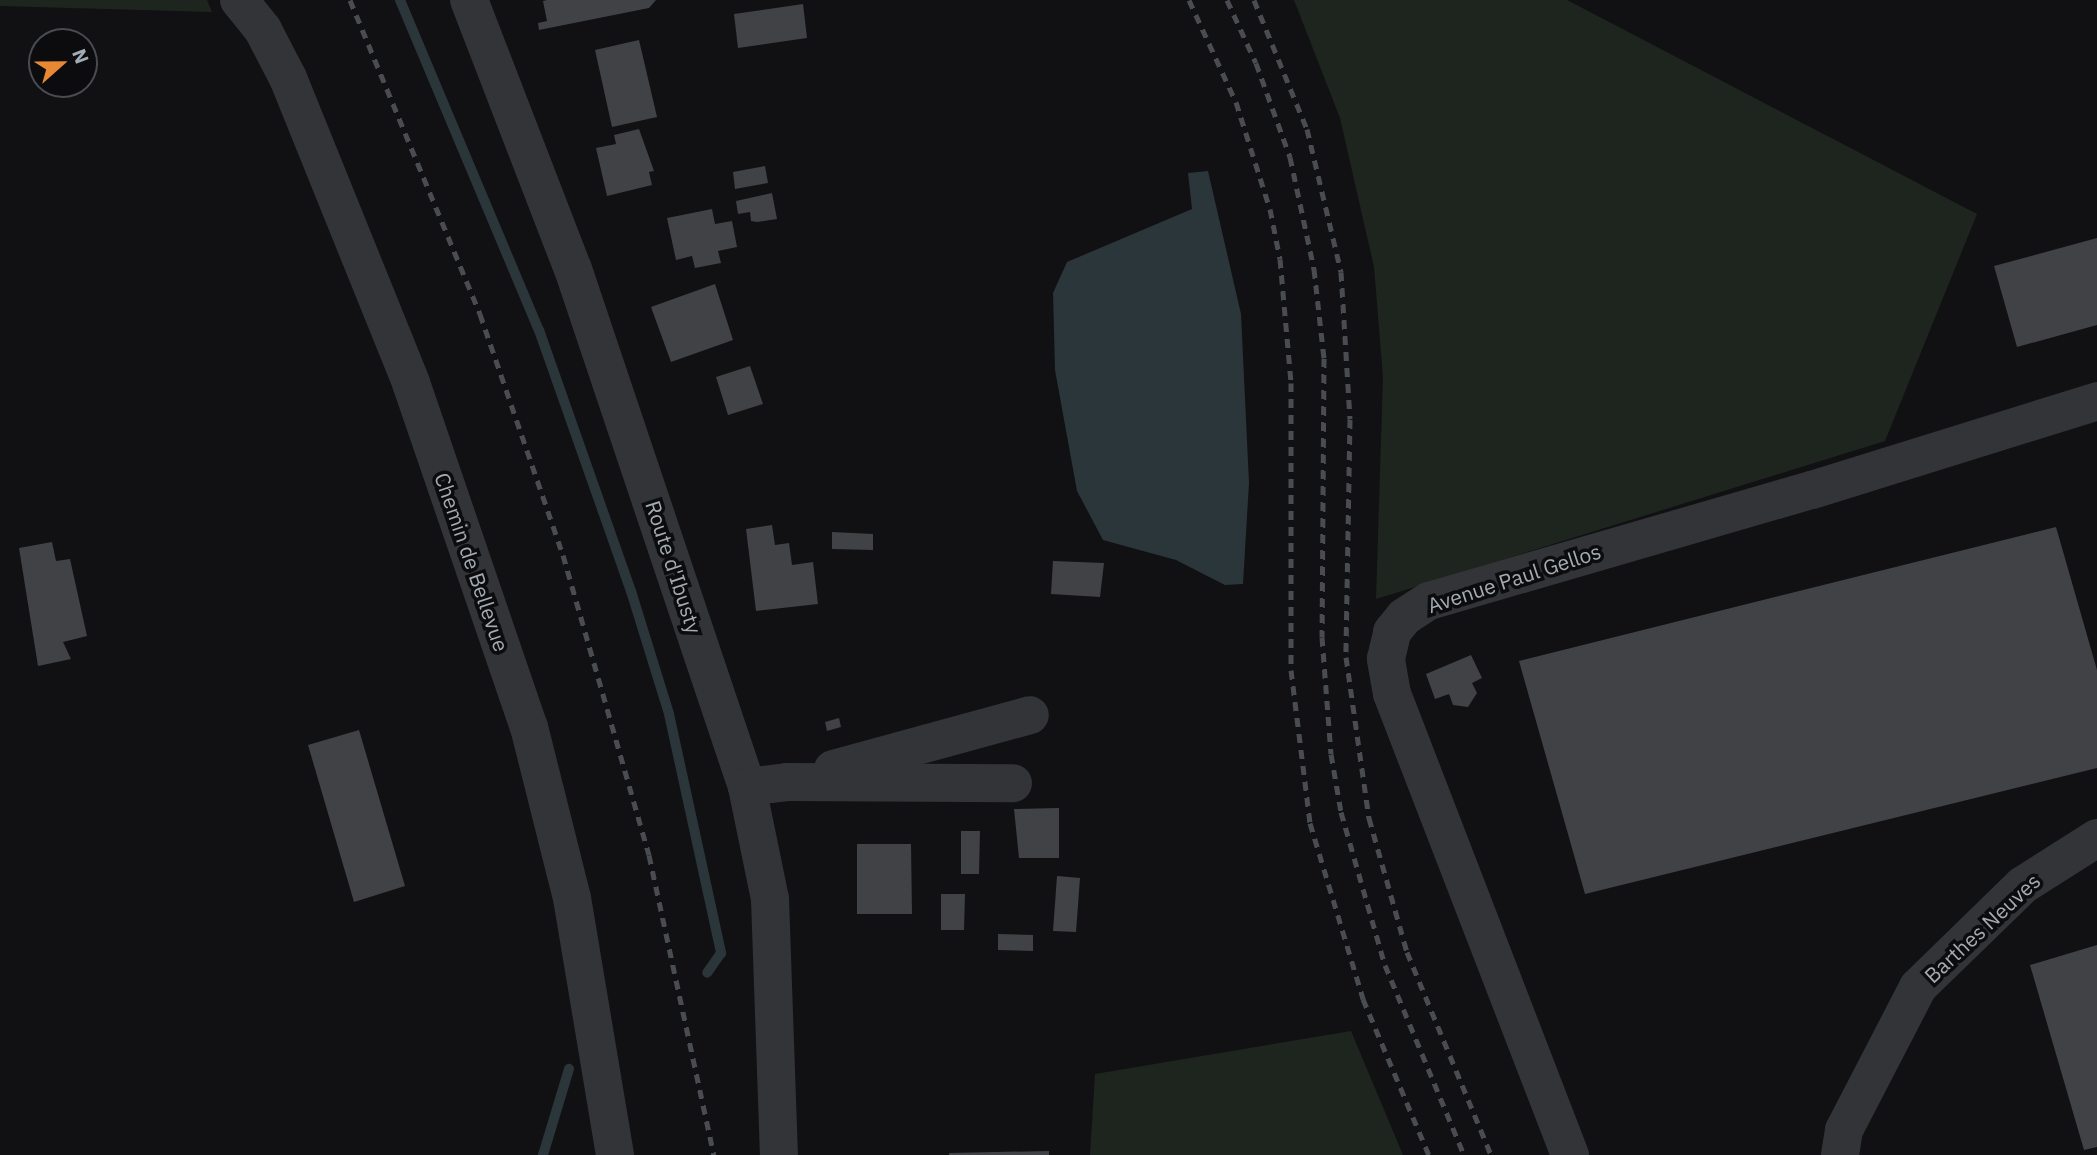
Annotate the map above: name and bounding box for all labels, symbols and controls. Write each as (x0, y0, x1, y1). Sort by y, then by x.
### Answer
north arrow (28, 28, 98, 98)
text: N (67, 45, 94, 67)
street label: Chemin de Bellevue (430, 469, 514, 655)
street label: Route d'Ibusty (641, 497, 707, 637)
street label: Avenue Paul Gellos (1424, 538, 1604, 618)
street label: Barthes Neuves (1919, 868, 2045, 988)

